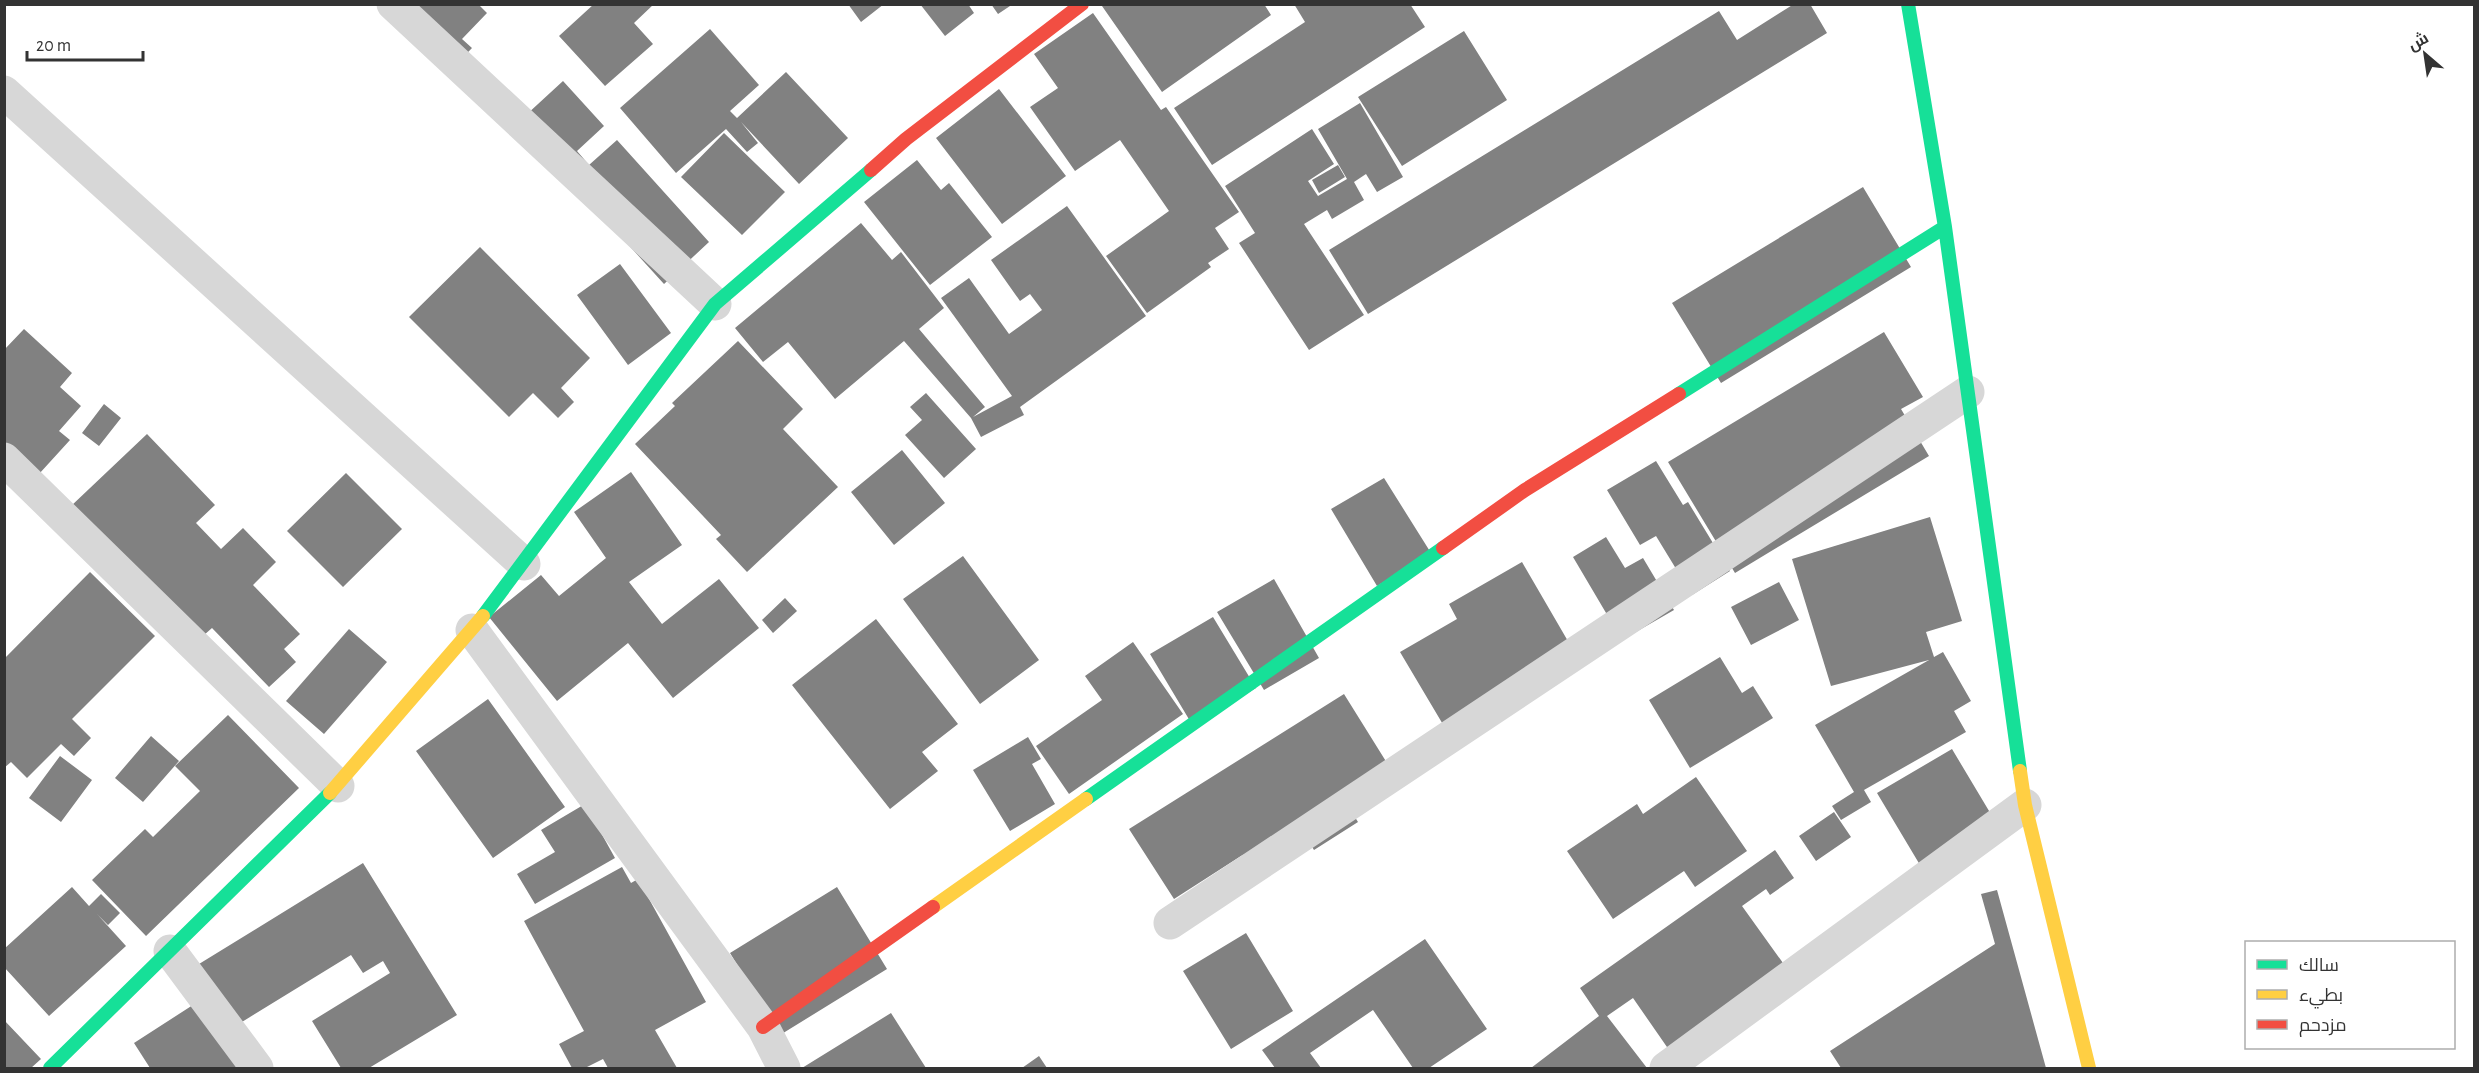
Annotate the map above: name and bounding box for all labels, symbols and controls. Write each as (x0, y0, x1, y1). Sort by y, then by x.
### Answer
scale bar (27, 24, 142, 62)
north arrow (2395, 24, 2455, 84)
text: ش (2405, 29, 2432, 55)
text: 20 m (36, 37, 71, 55)
legend (2245, 941, 2455, 1049)
text: سالك (2299, 957, 2339, 975)
text: بطيء (2299, 987, 2343, 1009)
text: مزدحم (2299, 1017, 2347, 1037)

